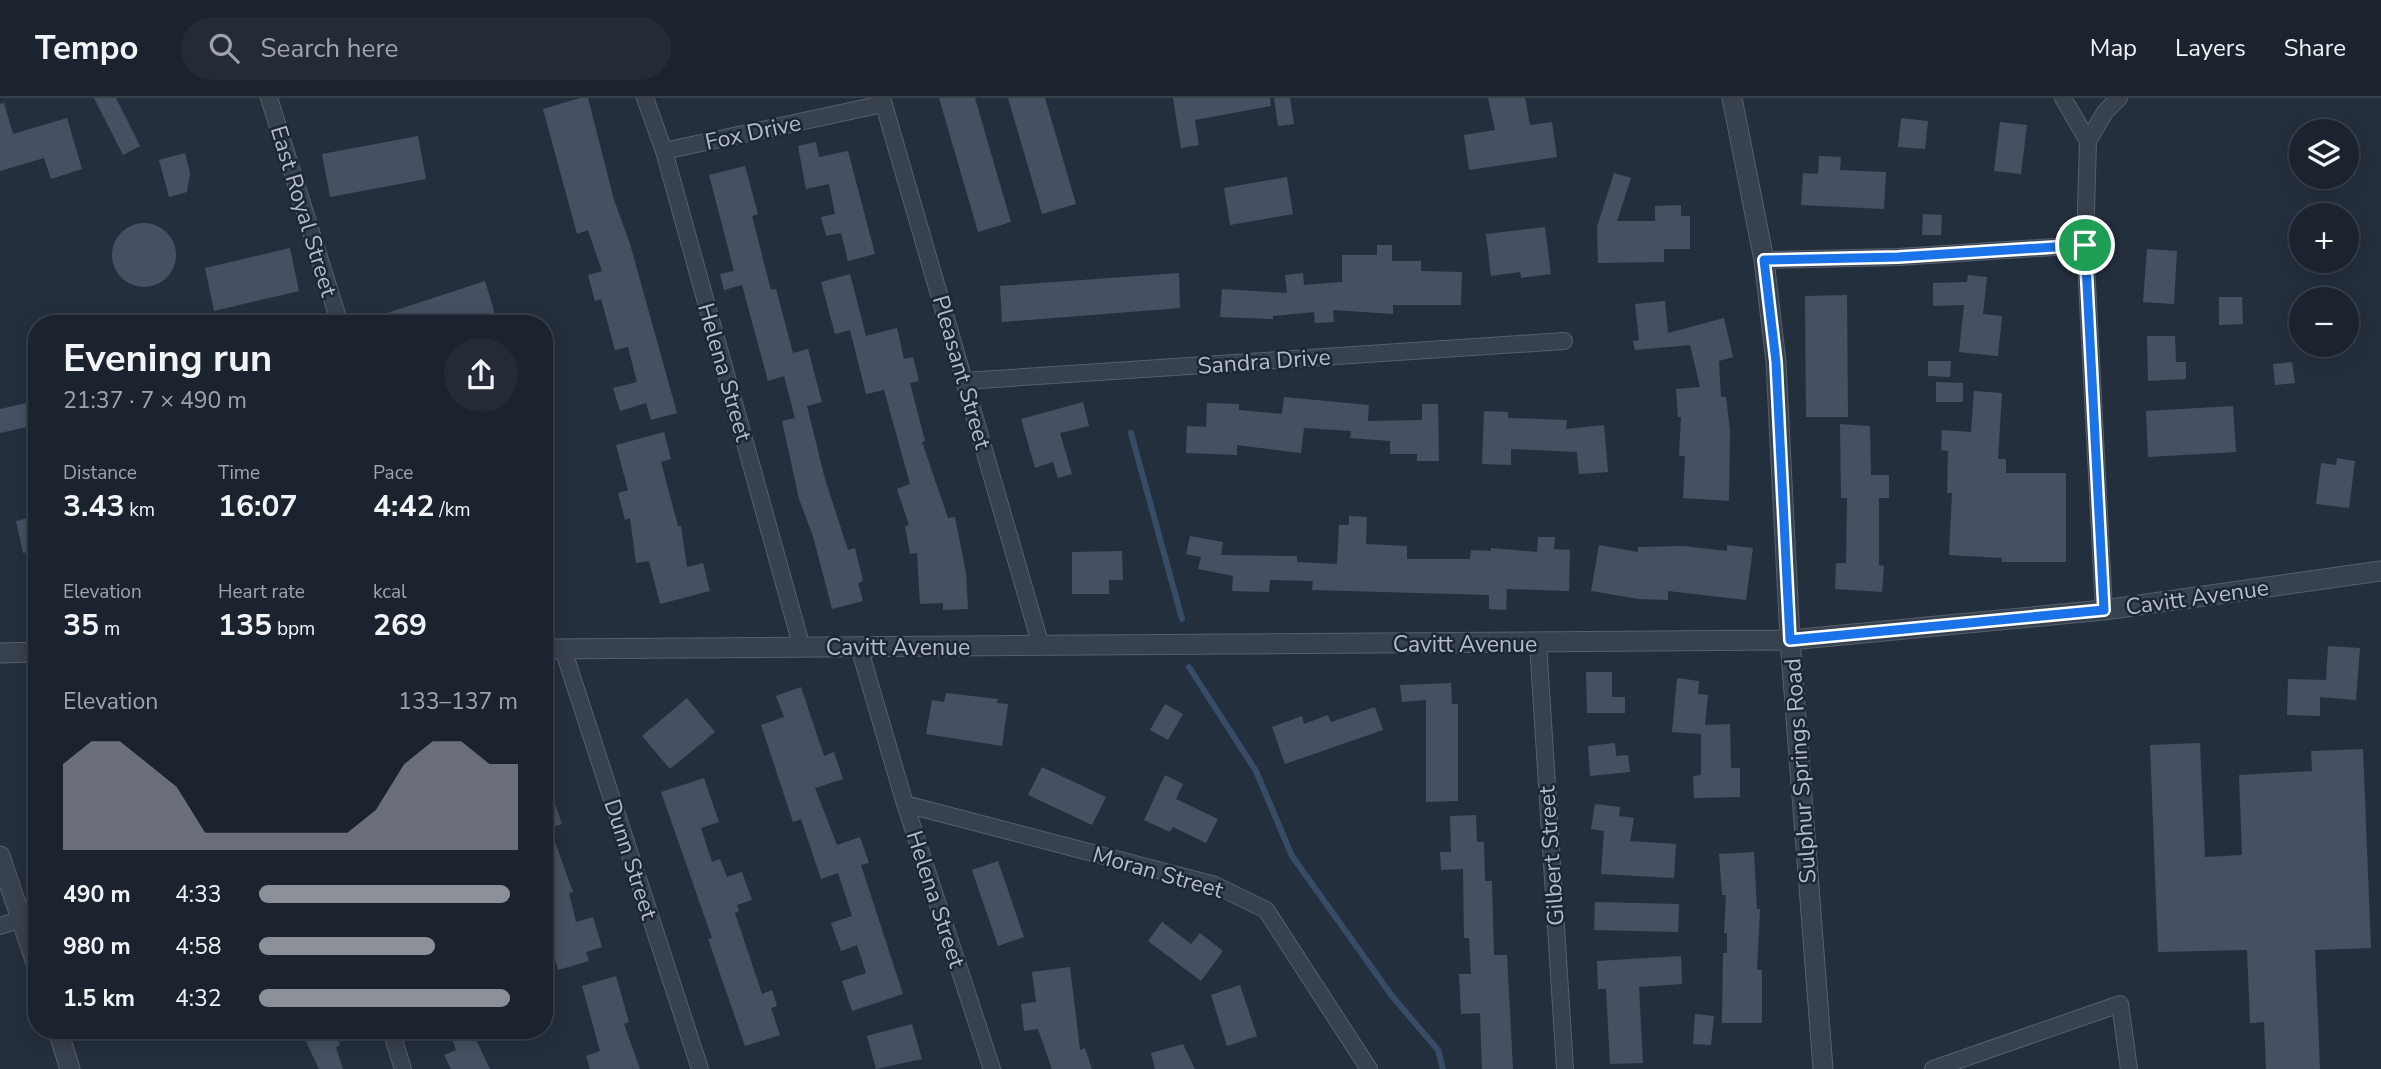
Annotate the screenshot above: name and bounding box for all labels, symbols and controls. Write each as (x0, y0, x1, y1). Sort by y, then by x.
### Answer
search box (181, 17, 671, 80)
text: Tempo (35, 26, 139, 71)
icon: search (205, 29, 243, 67)
text: Search here (261, 31, 398, 66)
text: Map (2090, 32, 2137, 64)
text: Layers (2175, 32, 2246, 64)
text: Share (2284, 32, 2346, 64)
street label: Fox Drive (702, 107, 804, 158)
map controls (2289, 119, 2359, 357)
button: layers (2289, 119, 2359, 189)
street label: East Royal Street (263, 122, 345, 301)
button: + (2289, 203, 2359, 273)
pin (2055, 215, 2115, 275)
icon: arrive (2066, 226, 2104, 264)
button: − (2289, 287, 2359, 357)
street label: Pleasant Street (925, 292, 999, 454)
street label: Helena Street (690, 299, 759, 446)
text: Evening run (63, 333, 272, 384)
button: share (444, 338, 518, 412)
street label: Sandra Drive (1196, 341, 1332, 382)
text: 21:37 · 7 × 490 m (63, 385, 247, 416)
text: Distance (63, 460, 137, 486)
text: Time (218, 460, 260, 486)
text: Pace (373, 460, 413, 486)
text: 3.43 (63, 486, 124, 527)
text: 16:07 (218, 486, 297, 527)
text: 4:42 (373, 486, 434, 527)
text: km (124, 497, 155, 523)
text: /km (434, 497, 470, 523)
street label: Cavitt Avenue (2123, 572, 2271, 623)
text: Elevation (63, 579, 142, 605)
text: Heart rate (218, 579, 305, 605)
text: kcal (373, 579, 407, 605)
text: 35 (63, 605, 99, 646)
text: 135 (218, 605, 272, 646)
text: 269 (373, 605, 427, 646)
text: m (99, 616, 120, 642)
text: bpm (272, 616, 315, 642)
street label: Cavitt Avenue (1393, 629, 1537, 660)
street label: Cavitt Avenue (826, 632, 970, 663)
street label: Sulphur Springs Road (1777, 657, 1824, 885)
text: Elevation (63, 686, 158, 717)
text: 133–137 m (398, 686, 518, 717)
street label: Gilbert Street (1531, 784, 1572, 927)
street label: Dunn Street (597, 795, 665, 924)
street label: Helena Street (899, 827, 973, 973)
street label: Moran Street (1089, 839, 1228, 906)
text: 490 m (63, 879, 131, 910)
text: 4:33 (175, 879, 222, 910)
text: 980 m (63, 931, 131, 962)
text: 4:58 (175, 931, 222, 962)
text: 1.5 km (63, 983, 135, 1014)
text: 4:32 (175, 983, 222, 1014)

